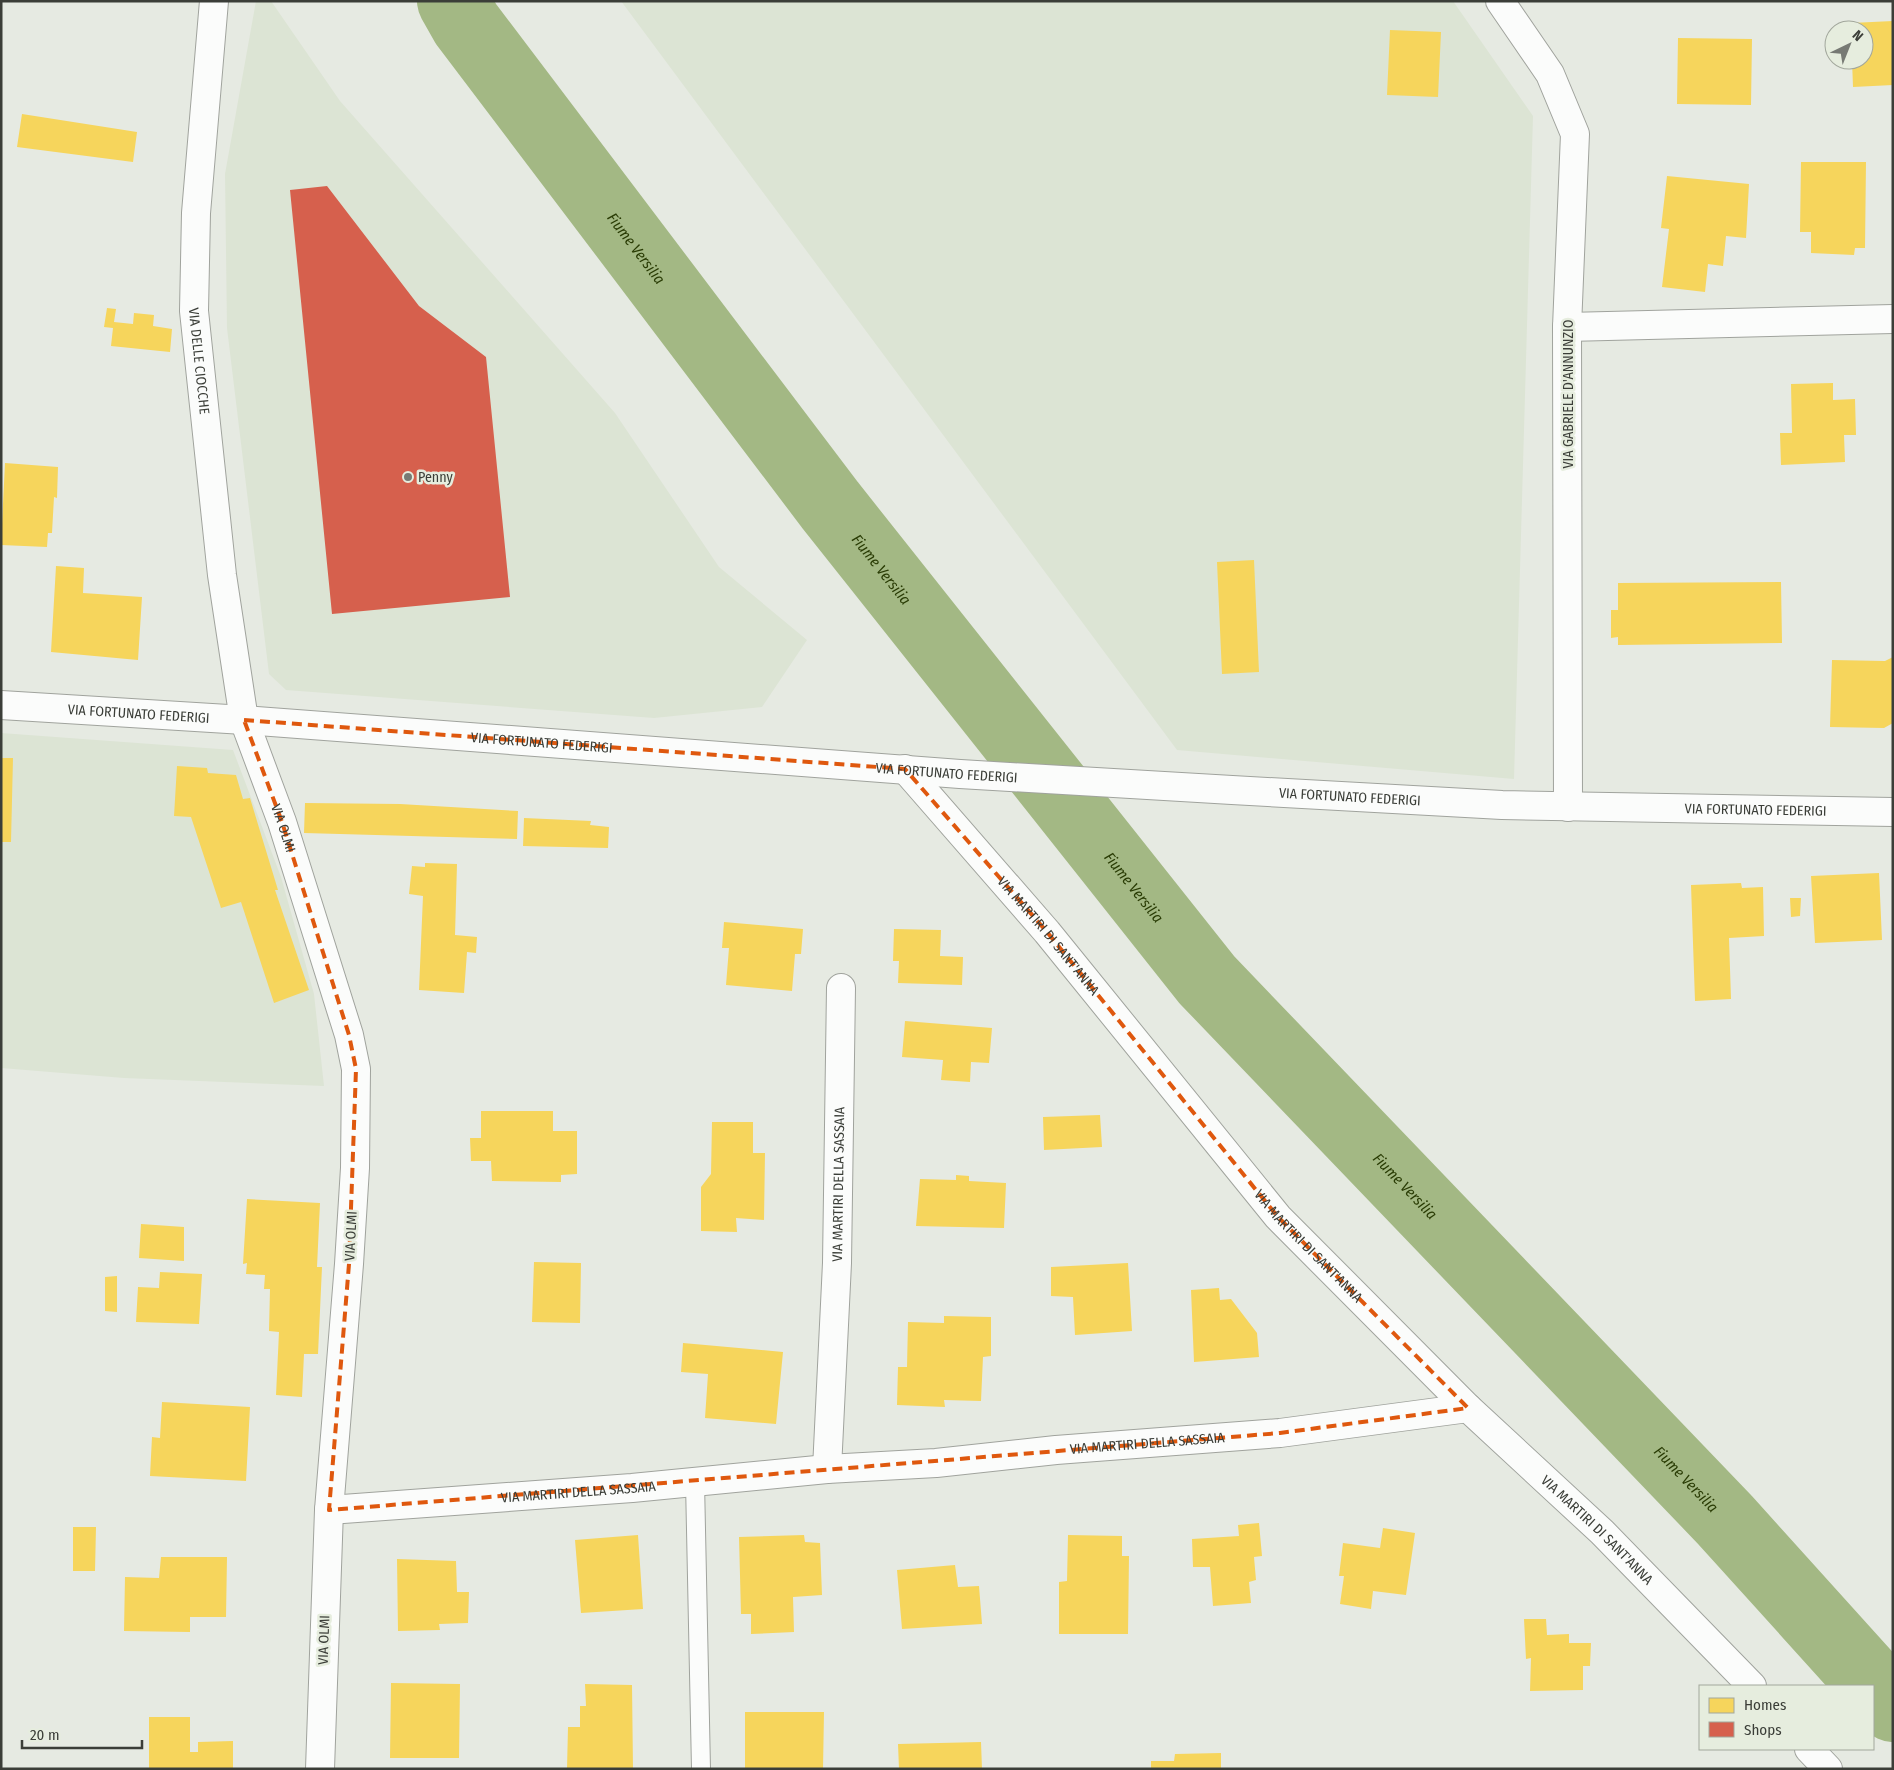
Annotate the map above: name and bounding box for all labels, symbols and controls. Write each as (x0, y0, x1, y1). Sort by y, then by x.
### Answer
north arrow (1824, 20, 1874, 70)
text: N (1849, 27, 1866, 45)
water label: Fiume Versilia (603, 209, 669, 288)
street label: VIA DELLE CIOCCHE (185, 307, 213, 416)
street label: VIA GABRIELE D'ANNUNZIO (1560, 319, 1577, 469)
place label: Penny (418, 469, 453, 486)
marker: Penny (402, 471, 414, 483)
water label: Fiume Versilia (848, 531, 915, 608)
street label: VIA FORTUNATO FEDERIGI (67, 701, 210, 726)
street label: VIA FORTUNATO FEDERIGI (470, 729, 613, 756)
street label: VIA FORTUNATO FEDERIGI (875, 759, 1018, 786)
street label: VIA FORTUNATO FEDERIGI (1278, 784, 1421, 809)
street label: VIA FORTUNATO FEDERIGI (1684, 800, 1827, 819)
street label: VIA OLMI (267, 801, 299, 854)
water label: Fiume Versilia (1100, 849, 1167, 926)
street label: VIA MARTIRI DI SANT'ANNA (994, 873, 1104, 999)
street label: VIA MARTIRI DELLA SASSAIA (829, 1106, 848, 1262)
water label: Fiume Versilia (1369, 1150, 1441, 1223)
street label: VIA MARTIRI DI SANT'ANNA (1251, 1186, 1367, 1306)
street label: VIA OLMI (341, 1211, 361, 1261)
street label: VIA MARTIRI DELLA SASSAIA (1069, 1429, 1226, 1457)
water label: Fiume Versilia (1650, 1443, 1722, 1516)
street label: VIA MARTIRI DI SANT'ANNA (1538, 1472, 1657, 1588)
street label: VIA MARTIRI DELLA SASSAIA (500, 1477, 657, 1506)
street label: VIA OLMI (315, 1615, 333, 1665)
legend (1699, 1685, 1874, 1750)
text: Homes (1744, 1696, 1786, 1714)
scale bar (22, 1718, 142, 1750)
text: Shops (1744, 1721, 1782, 1739)
text: 20 m (30, 1726, 60, 1744)

